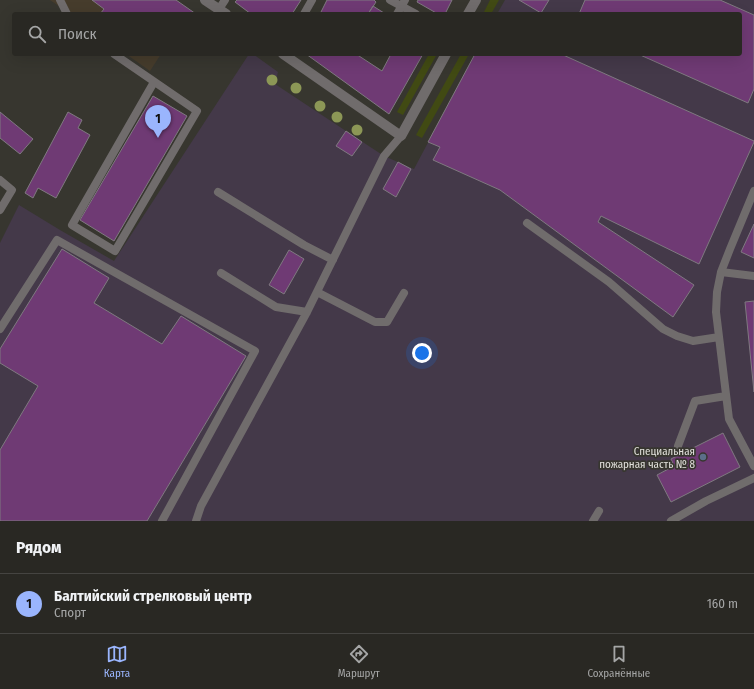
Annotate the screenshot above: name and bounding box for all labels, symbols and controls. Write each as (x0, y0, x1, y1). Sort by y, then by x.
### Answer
search box (12, 12, 742, 56)
icon: search (26, 23, 48, 45)
text: Поиск (58, 25, 96, 43)
pin: 1 (145, 105, 171, 138)
your location (412, 343, 432, 363)
place label: Специальная пожарная часть № 8 (599, 445, 695, 471)
marker: Специальная пожарная часть № 8 (698, 452, 708, 462)
text: Рядом (16, 537, 61, 558)
text: Балтийский стрелковый центр (54, 587, 252, 605)
text: 1 (26, 596, 32, 611)
text: 160 m (707, 596, 738, 611)
text: Спорт (54, 605, 86, 620)
tab: Карта (104, 643, 130, 680)
tab: Маршрут (338, 643, 380, 680)
tab: Сохранённые (587, 643, 650, 680)

